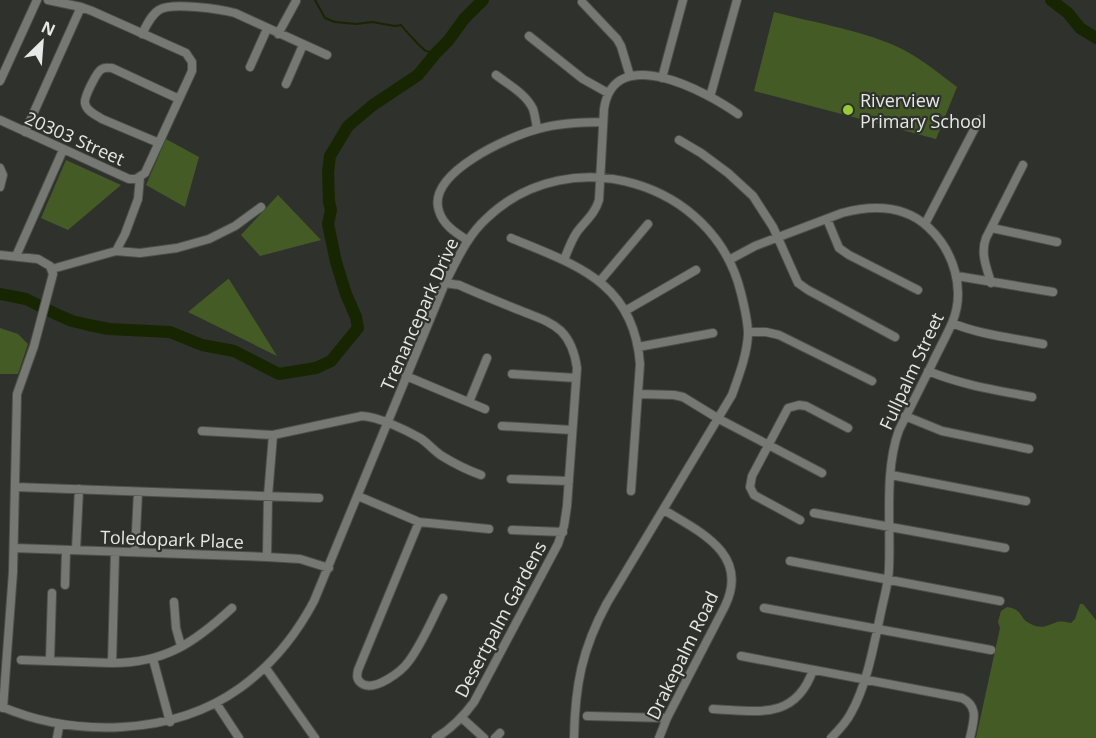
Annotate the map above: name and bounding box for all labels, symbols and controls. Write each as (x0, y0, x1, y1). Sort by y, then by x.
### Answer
north arrow (12, 12, 72, 72)
text: N (38, 16, 59, 41)
place label: Riverview Primary School (860, 88, 986, 133)
marker: Riverview Primary School (841, 103, 855, 117)
street label: 20303 Street (22, 105, 128, 171)
street label: Trenancepark Drive (375, 234, 463, 394)
street label: Fullpalm Street (873, 309, 949, 433)
street label: Toledopark Place (100, 524, 244, 554)
street label: Desertpalm Gardens (449, 537, 551, 701)
street label: Drakepalm Road (641, 587, 723, 723)

